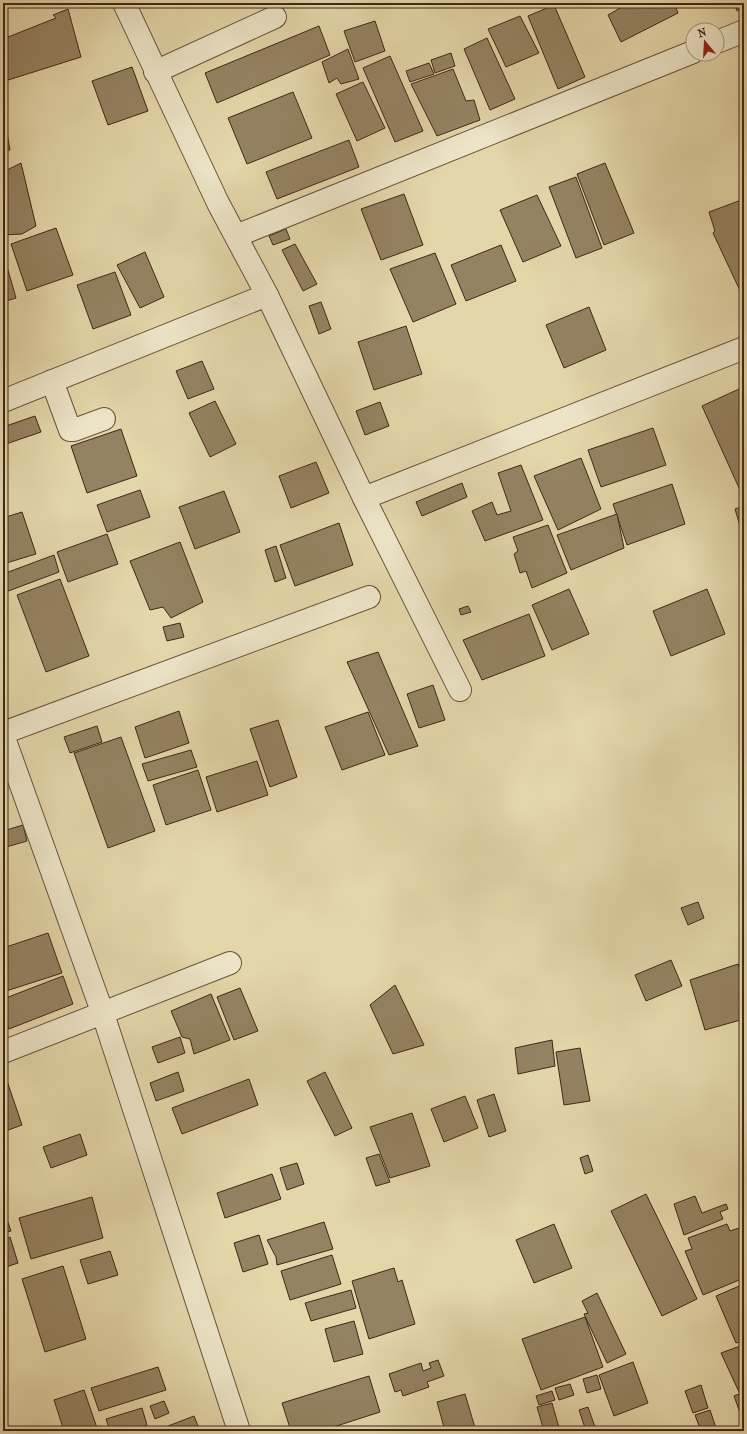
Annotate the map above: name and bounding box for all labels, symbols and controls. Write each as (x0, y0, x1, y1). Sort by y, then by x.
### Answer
north arrow (685, 22, 725, 62)
text: N (696, 25, 709, 40)

